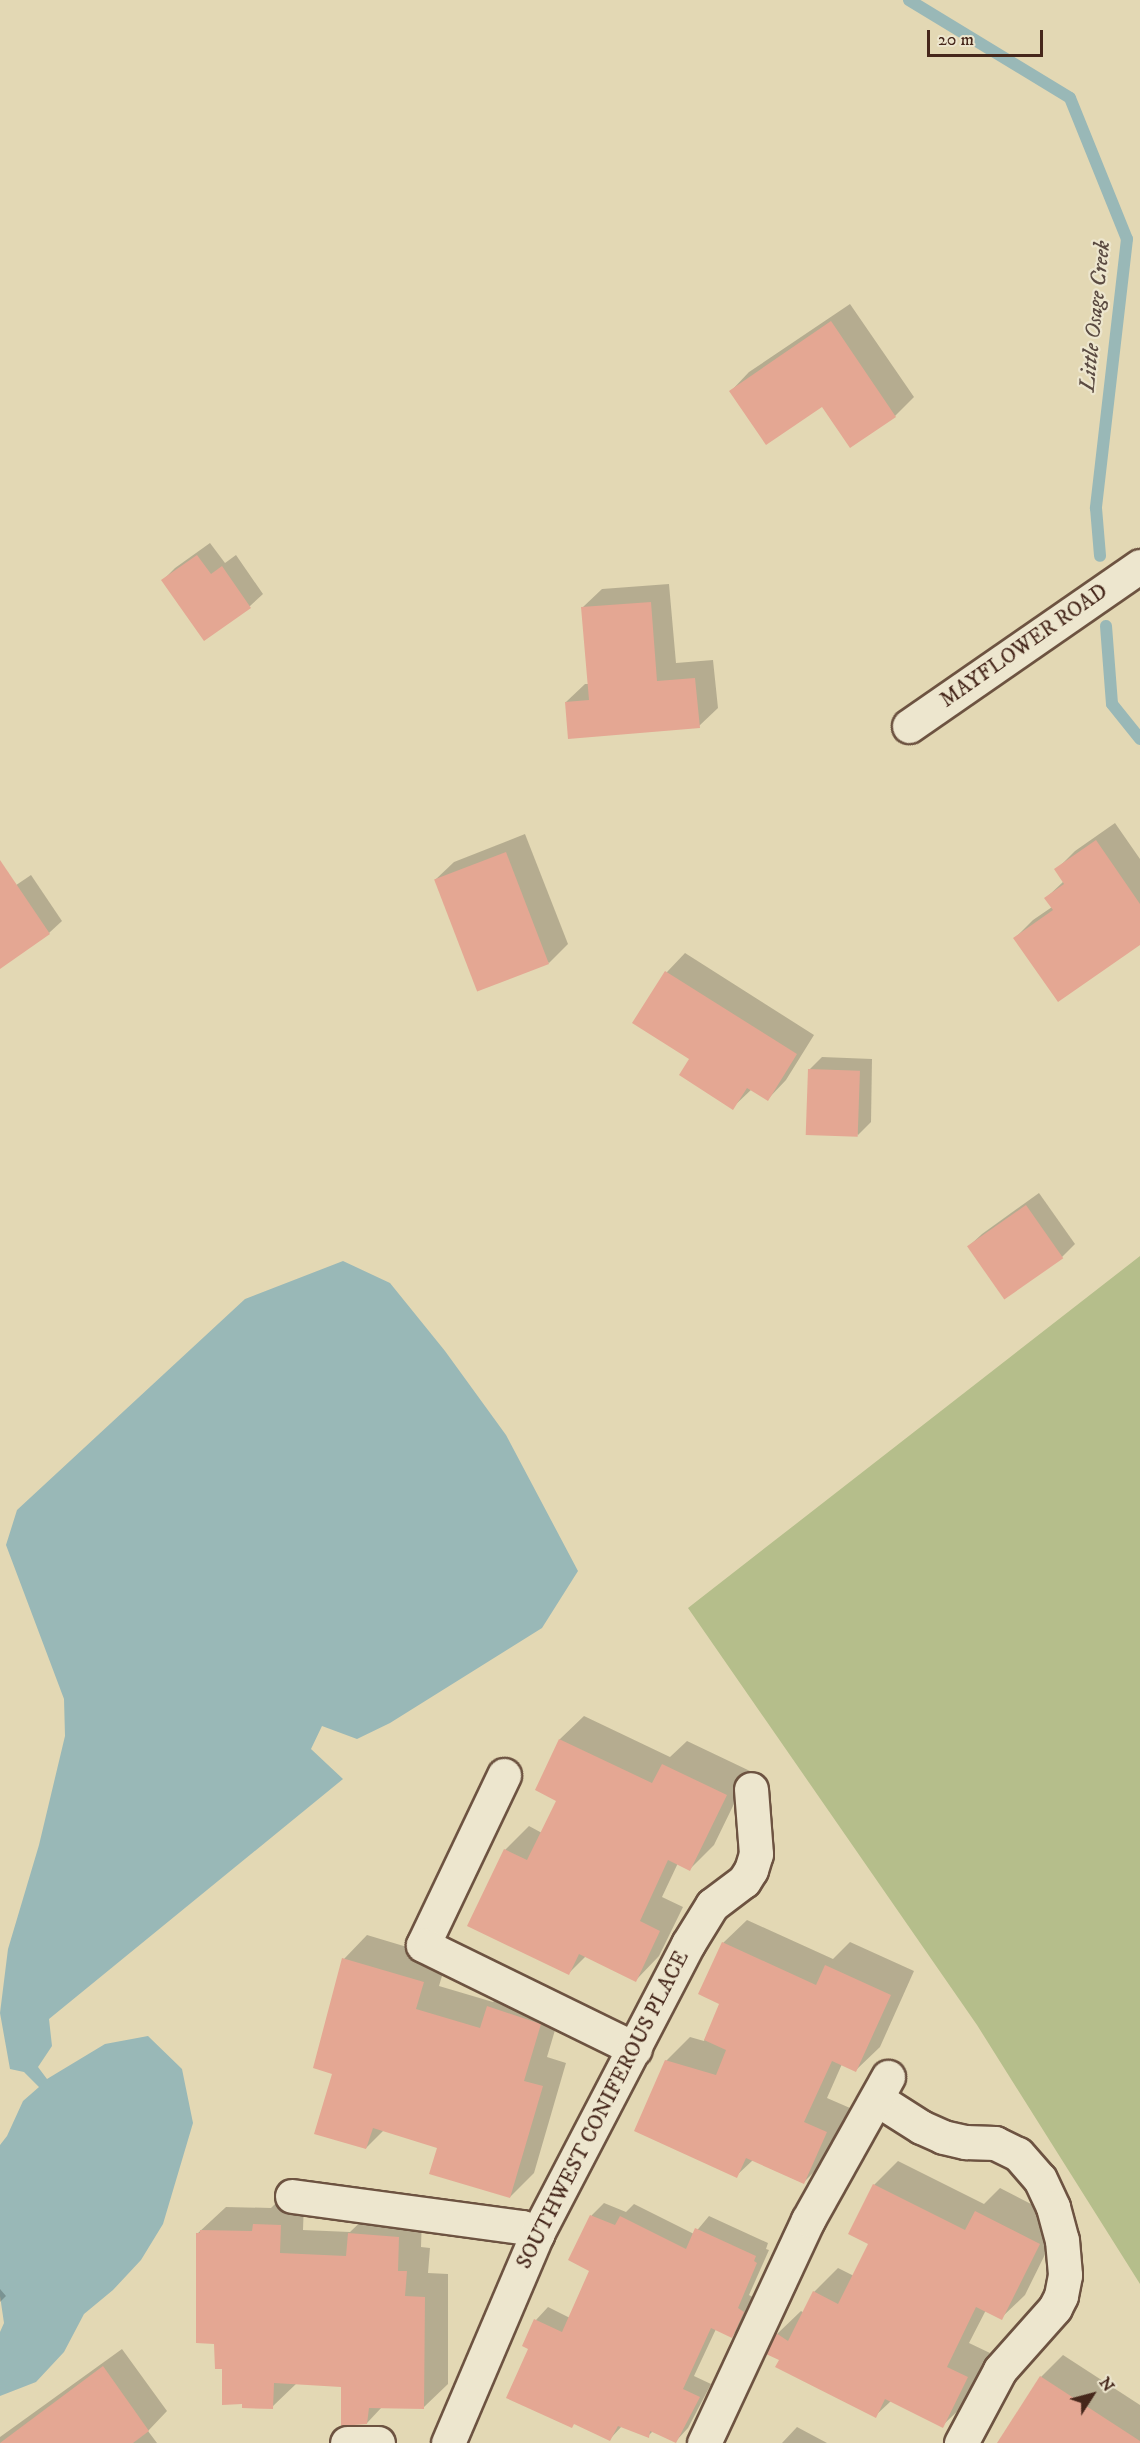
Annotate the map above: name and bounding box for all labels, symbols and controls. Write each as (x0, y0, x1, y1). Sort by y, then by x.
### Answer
scale bar (930, 18, 1046, 56)
text: 20 m (938, 29, 974, 51)
water label: Little Osage Creek (1074, 239, 1116, 393)
street label: MAYFLOWER ROAD (936, 579, 1112, 713)
street label: SOUTHWEST CONIFEROUS PLACE (512, 1947, 694, 2273)
north arrow (1062, 2365, 1122, 2425)
text: N (1095, 2373, 1119, 2396)

